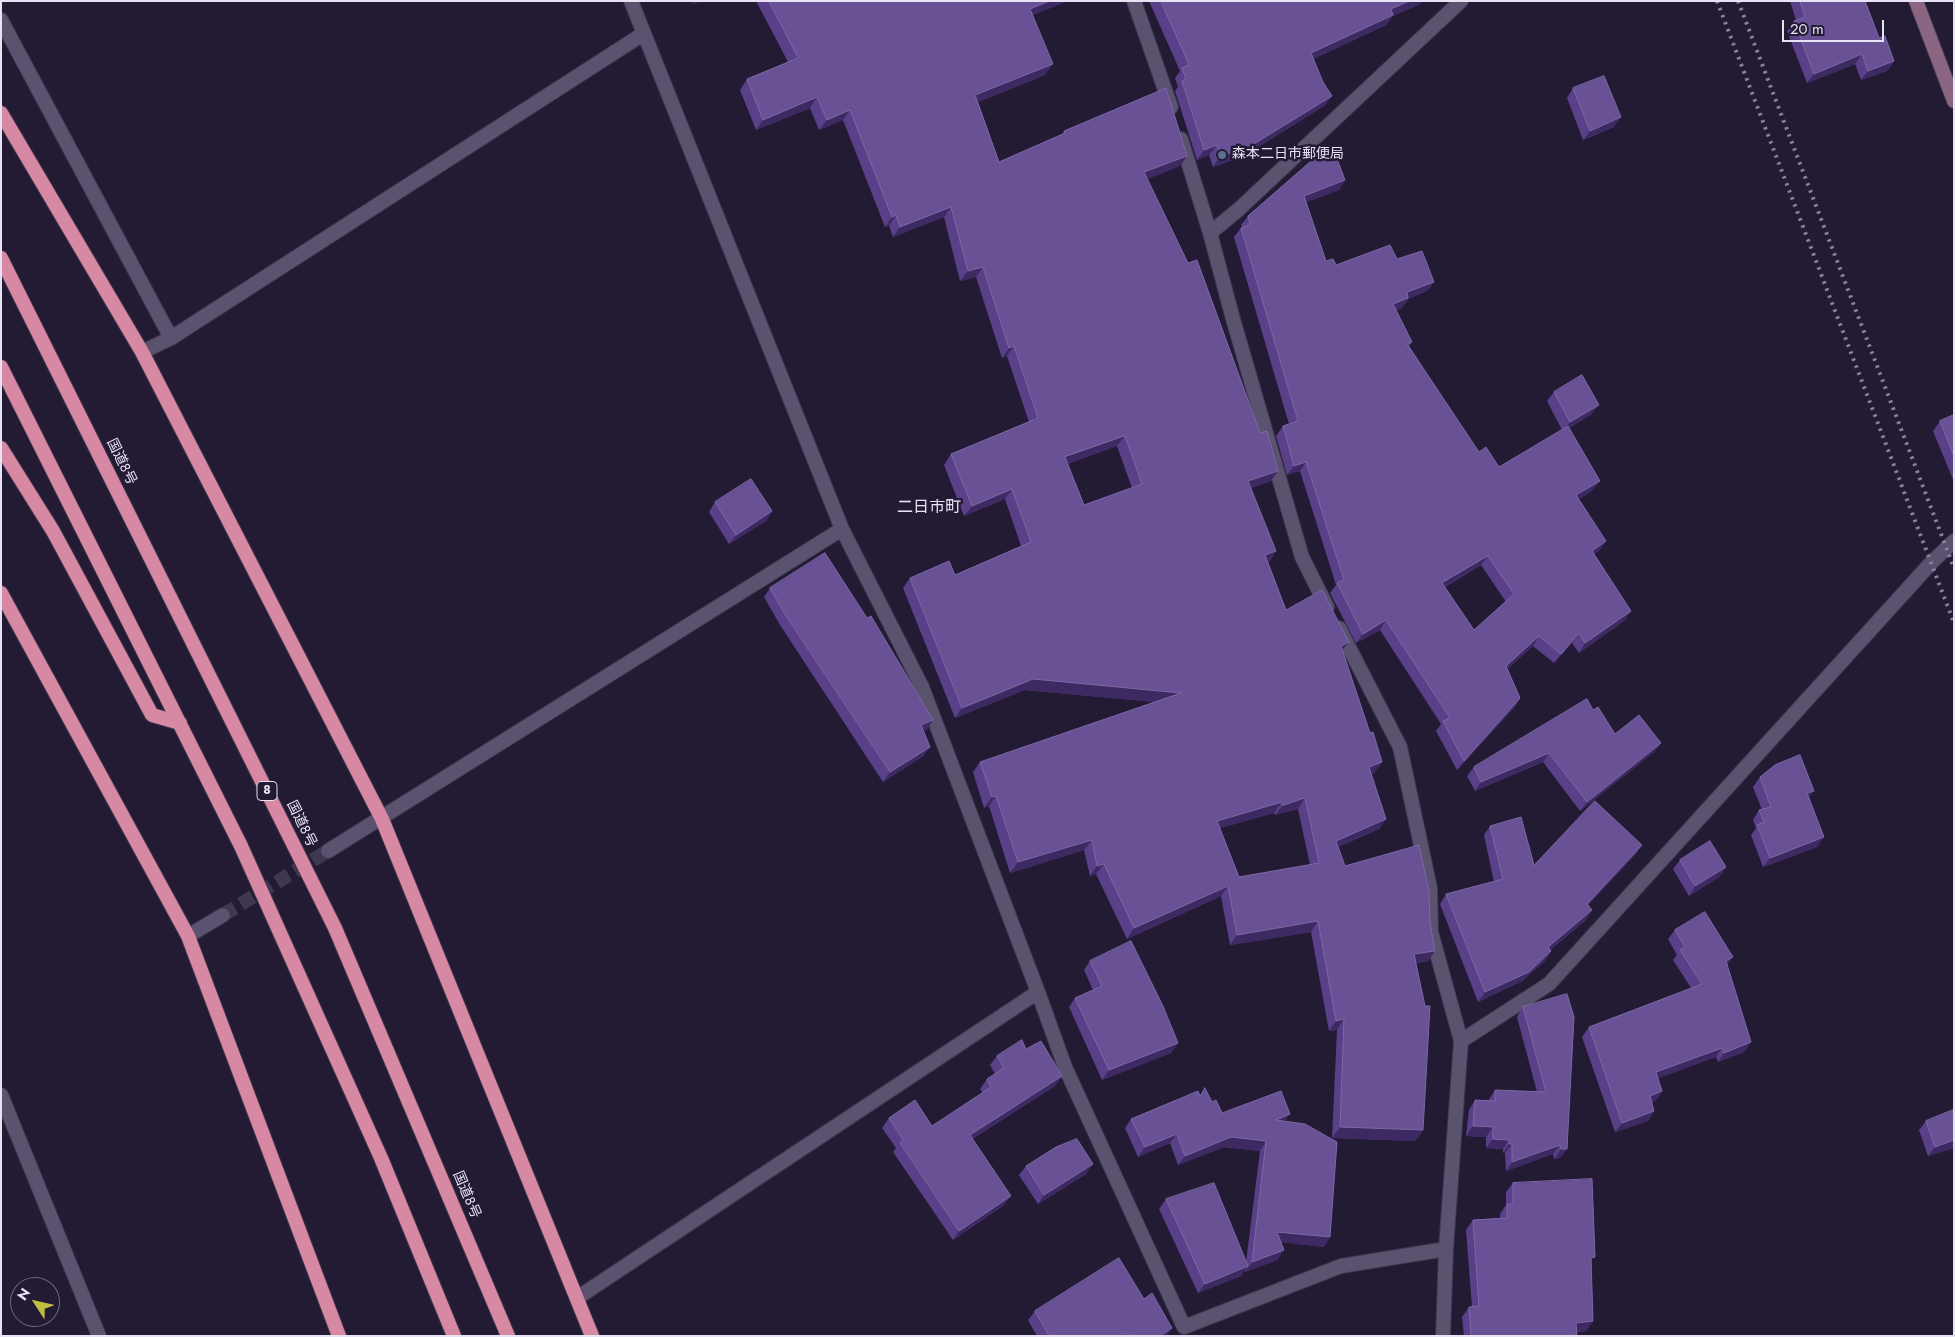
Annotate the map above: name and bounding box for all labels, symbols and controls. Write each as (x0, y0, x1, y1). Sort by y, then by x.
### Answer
scale bar (1785, 10, 1888, 42)
text: 20 m (1790, 18, 1824, 40)
place label: 森本二日市郵便局 (1232, 147, 1344, 163)
marker: 森本二日市郵便局 (1216, 149, 1228, 161)
street label: 国道8号 (103, 436, 139, 488)
district label: 二日市町 (897, 498, 961, 518)
road number: 8 (257, 781, 277, 800)
street label: 国道8号 (283, 798, 319, 850)
street label: 国道8号 (449, 1169, 483, 1221)
north arrow (10, 1277, 60, 1327)
text: N (12, 1284, 35, 1304)

